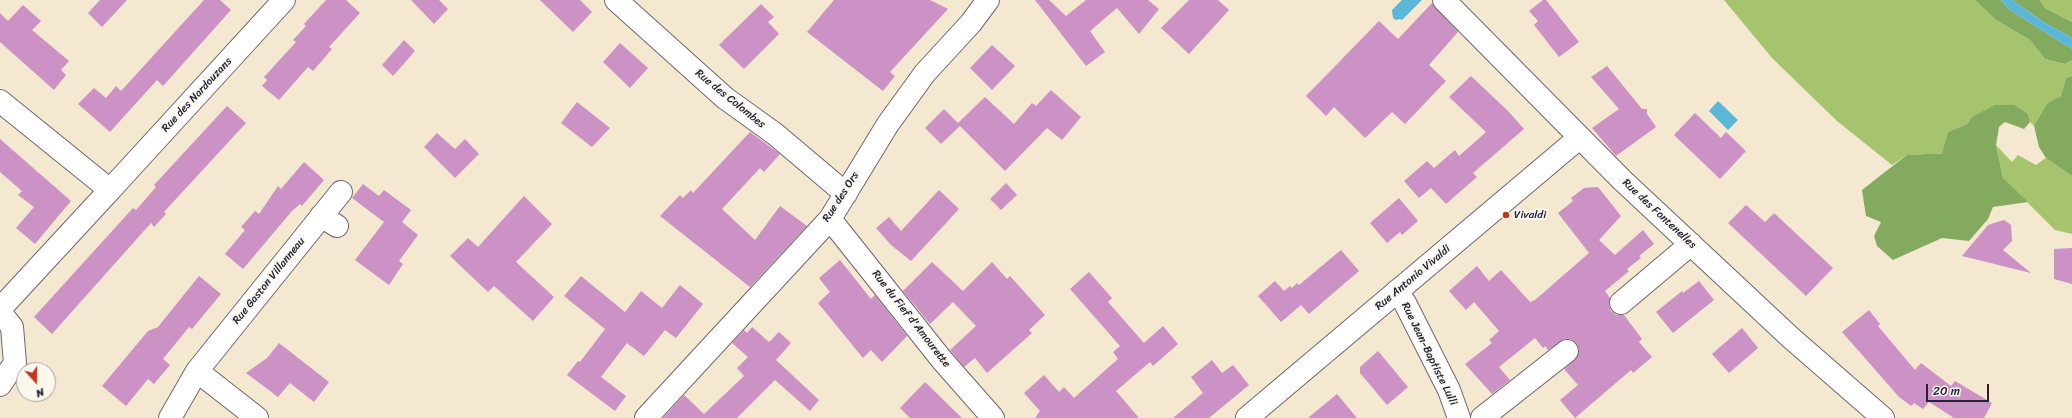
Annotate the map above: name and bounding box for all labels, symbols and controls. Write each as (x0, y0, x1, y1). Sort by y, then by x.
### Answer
street label: Rue des Nardouzans (159, 55, 235, 135)
street label: Rue des Colombes (692, 67, 768, 131)
street label: Rue des Ors (820, 169, 862, 225)
street label: Rue des Fontenelles (1619, 176, 1699, 252)
place label: Vivaldi (1514, 208, 1546, 222)
marker: Vivaldi (1501, 210, 1511, 220)
street label: Rue Gaston Villanneau (230, 235, 308, 327)
street label: Rue Antonio Vivaldi (1373, 243, 1453, 313)
street label: Rue du Fief d'Amourette (869, 268, 953, 370)
street label: Rue Jean-Baptiste Lulli (1398, 300, 1460, 408)
north arrow (16, 362, 56, 402)
scale bar (1928, 376, 1991, 402)
text: 20 m (1933, 380, 1960, 402)
text: N (33, 383, 47, 403)

